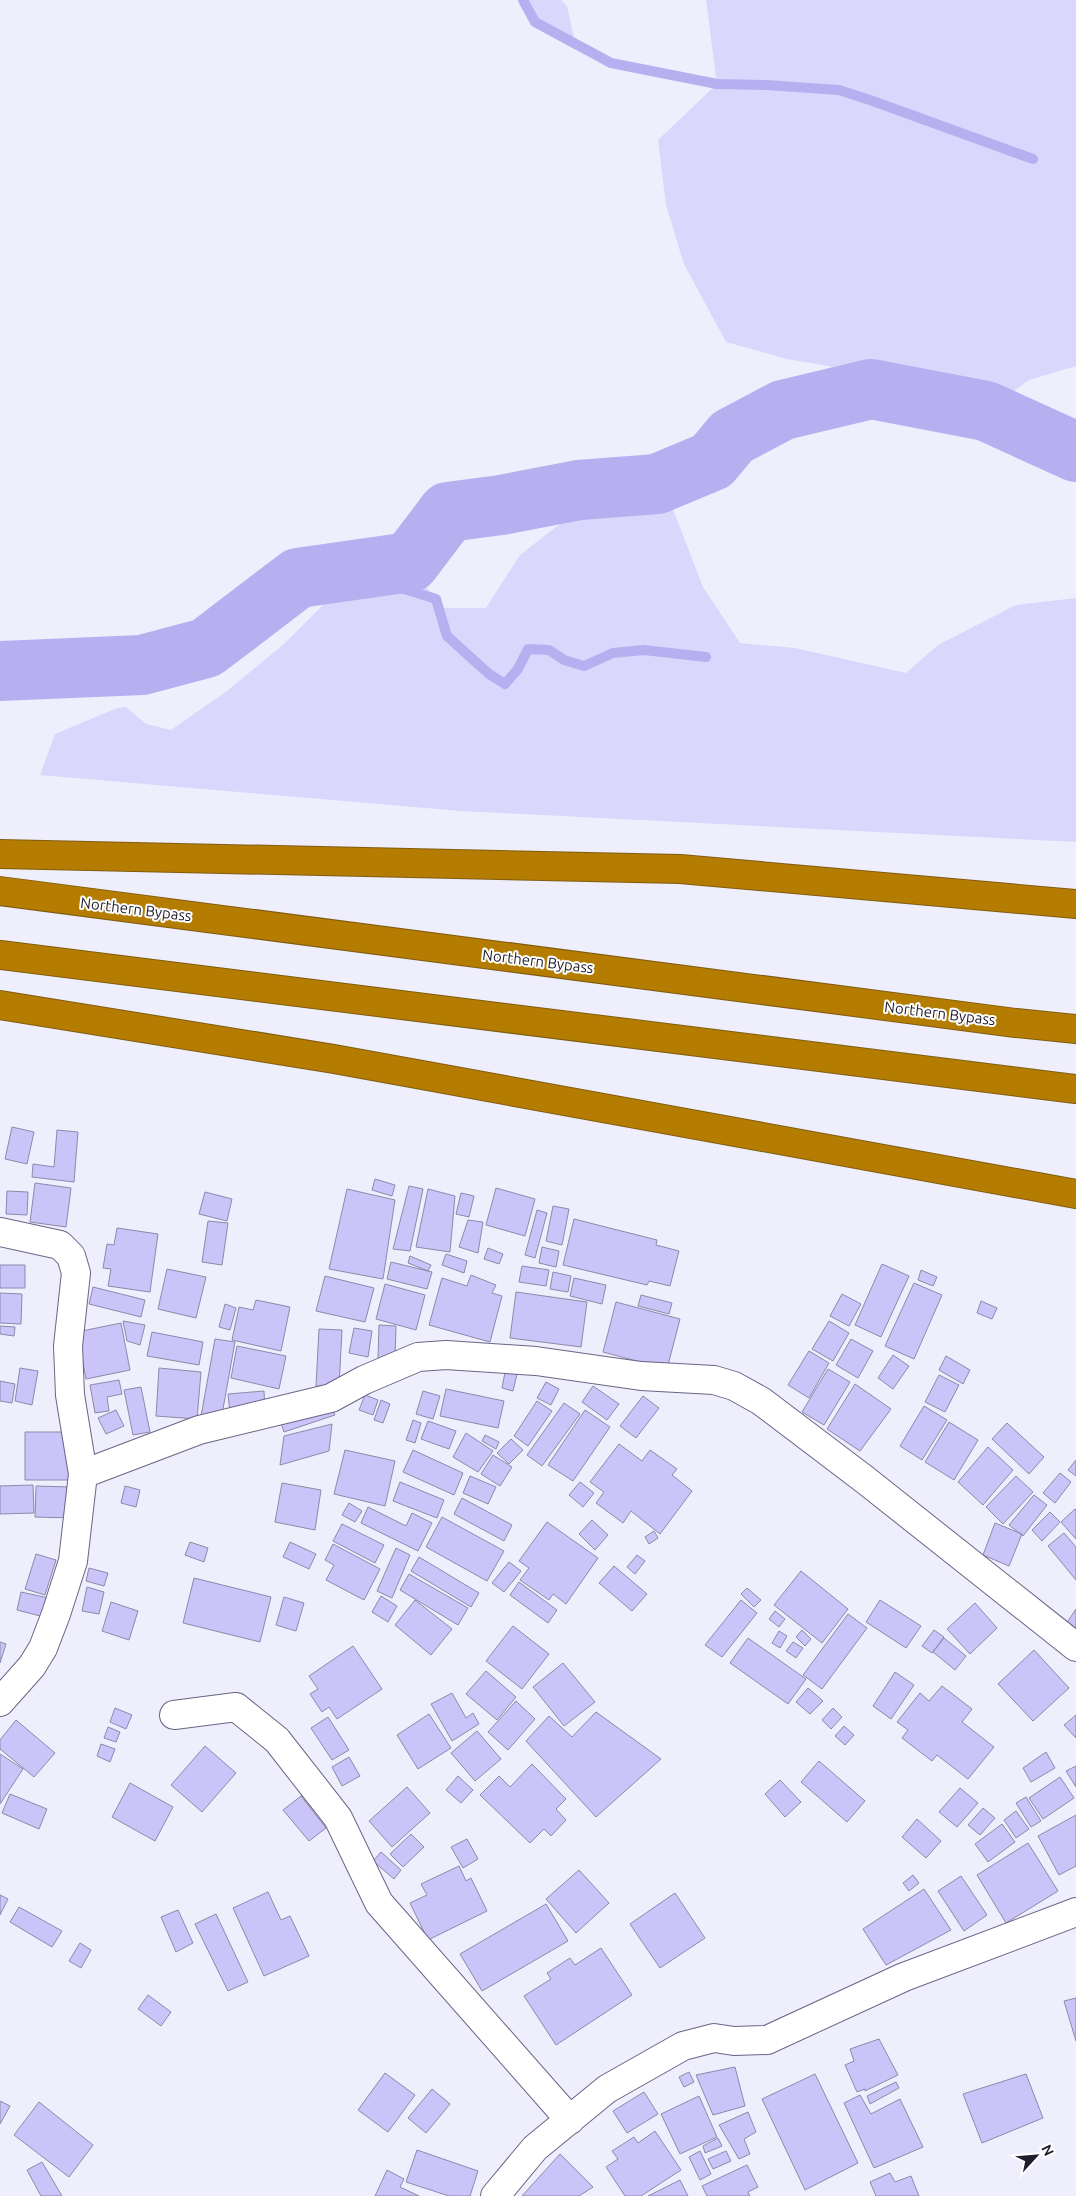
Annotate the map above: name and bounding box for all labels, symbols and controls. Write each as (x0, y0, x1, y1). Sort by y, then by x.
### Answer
street label: Northern Bypass (79, 894, 193, 924)
street label: Northern Bypass (481, 946, 595, 976)
street label: Northern Bypass (883, 998, 997, 1028)
north arrow (1011, 2131, 1061, 2181)
text: N (1038, 2142, 1057, 2159)

